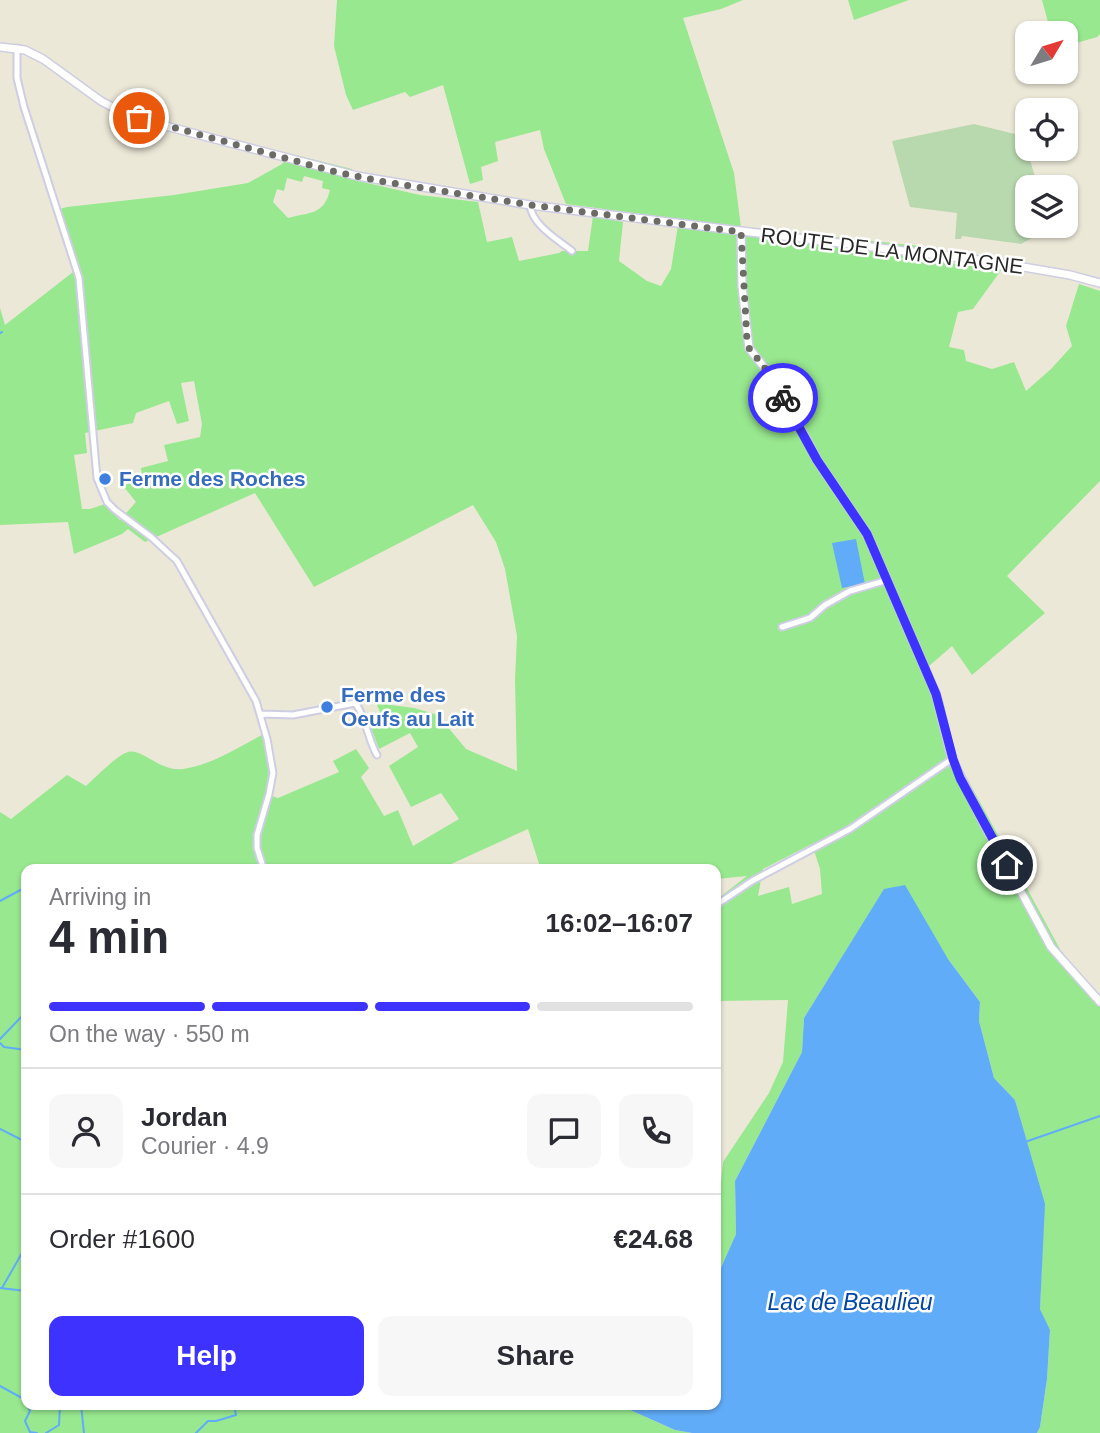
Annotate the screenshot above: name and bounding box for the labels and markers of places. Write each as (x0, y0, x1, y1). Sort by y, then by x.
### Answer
pin (109, 88, 169, 148)
place label: Ferme des Roches (119, 467, 306, 490)
marker: Ferme des Roches (97, 471, 113, 487)
place label: Ferme des Oeufs au Lait (341, 683, 474, 730)
marker: Ferme des Oeufs au Lait (319, 699, 335, 715)
pin (977, 835, 1037, 895)

